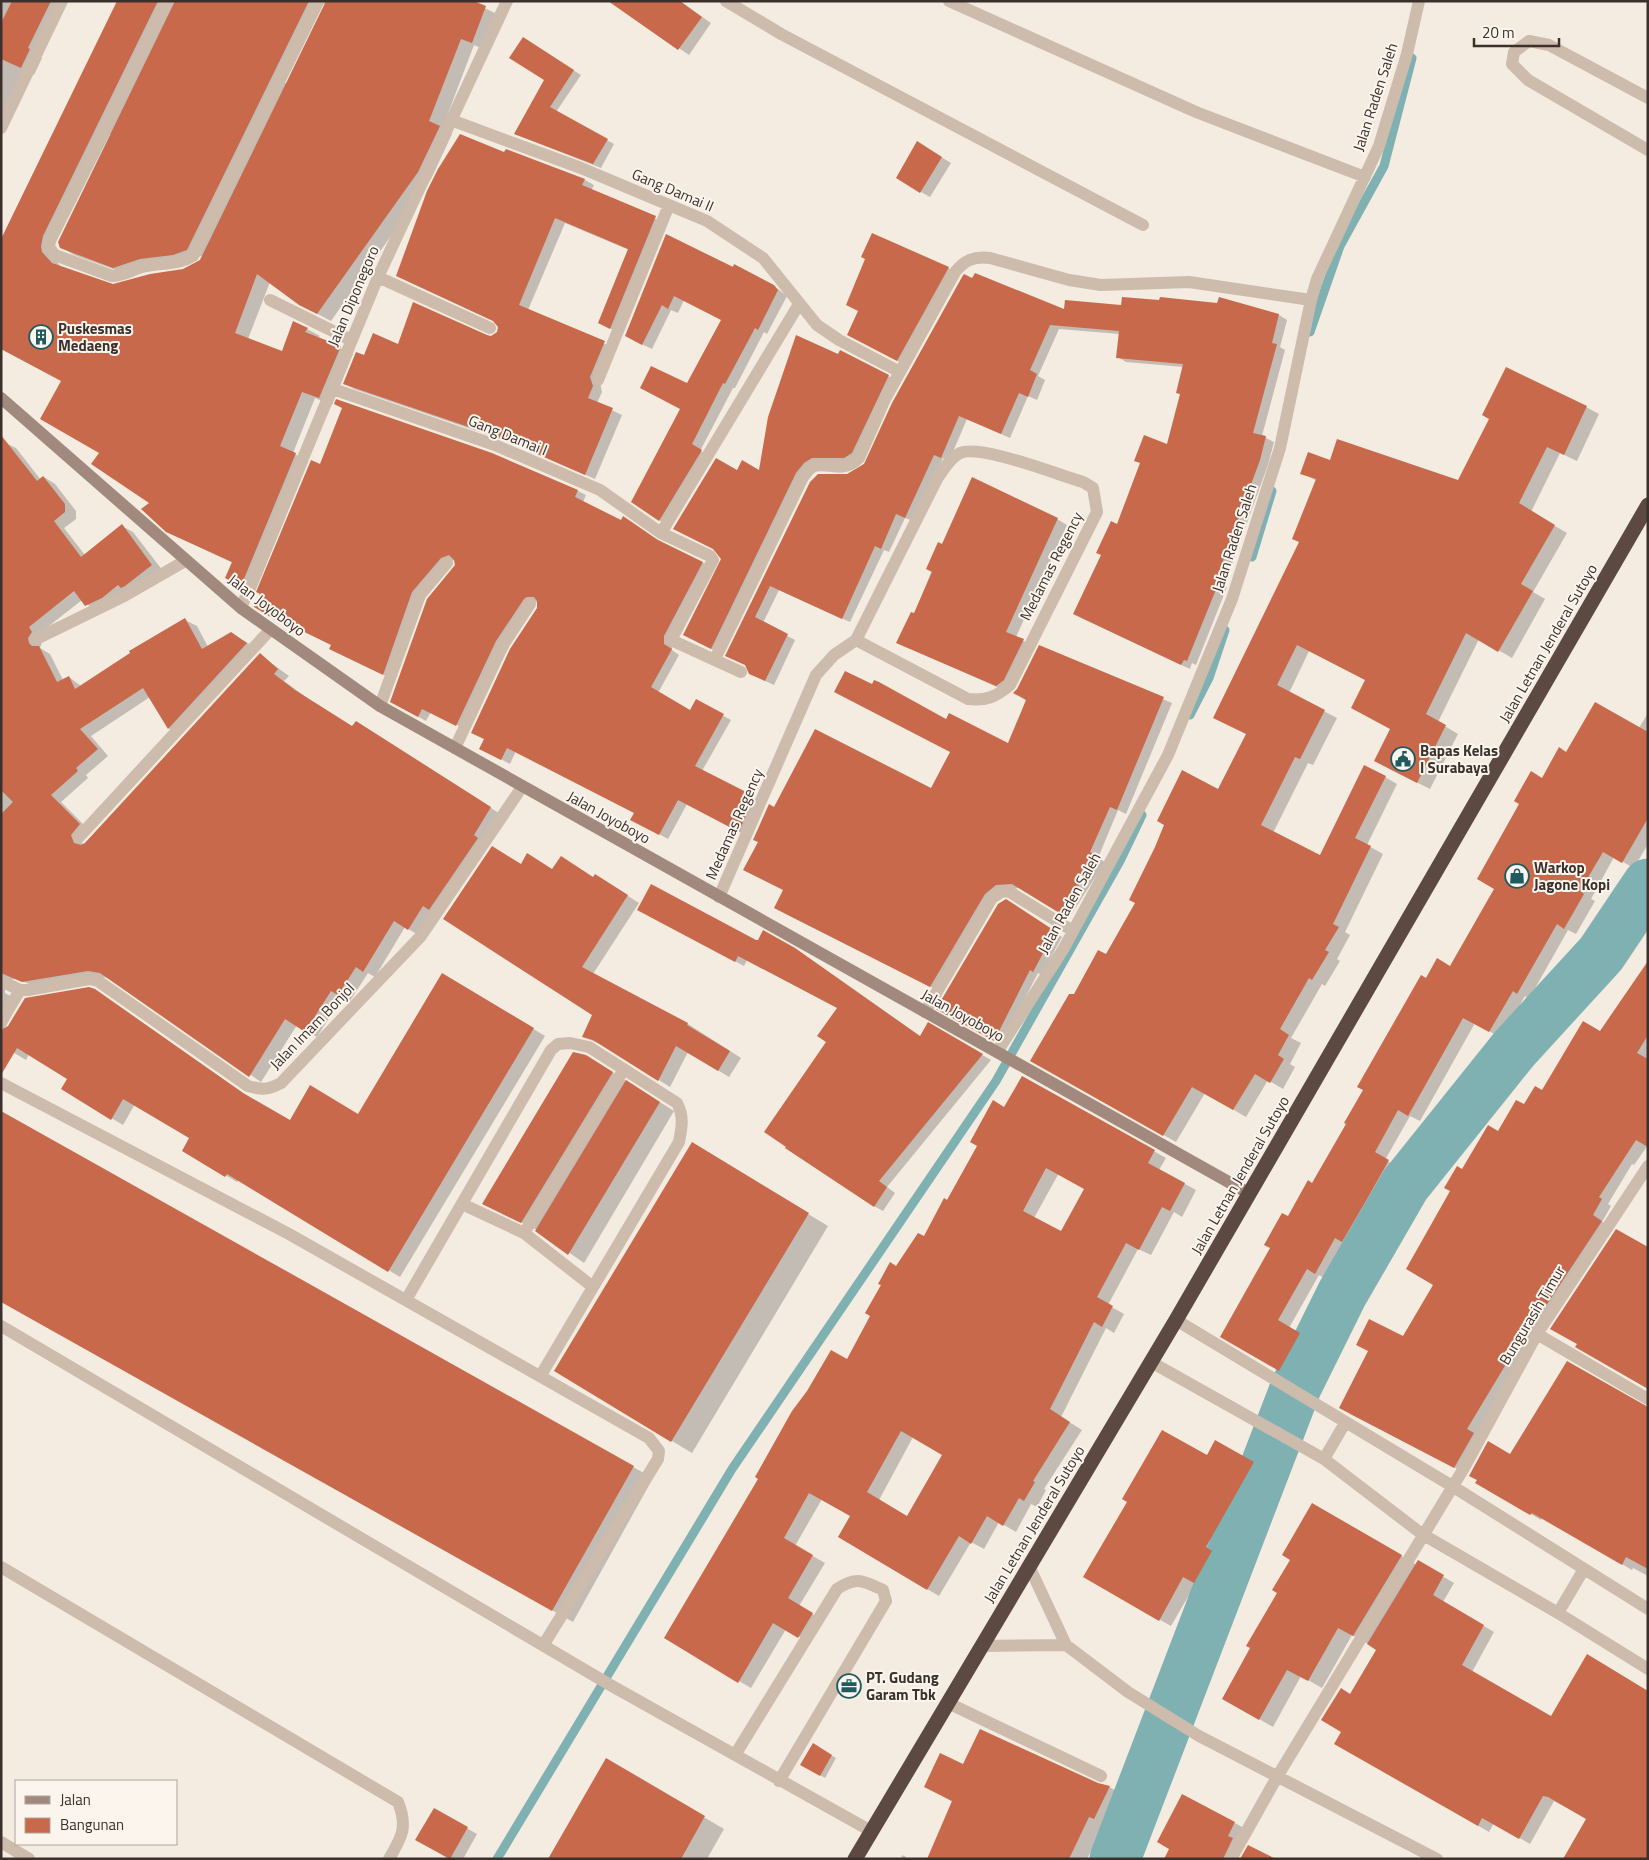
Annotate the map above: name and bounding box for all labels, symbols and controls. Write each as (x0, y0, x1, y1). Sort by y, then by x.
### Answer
scale bar (1474, 15, 1559, 47)
text: 20 m (1482, 21, 1515, 44)
street label: Jalan Raden Saleh (1347, 40, 1403, 154)
street label: Gang Damai II (628, 162, 718, 218)
street label: Jalan Diponegoro (321, 242, 385, 350)
place label: Puskesmas Medaeng (58, 317, 132, 357)
building icon: Puskesmas Medaeng (28, 324, 54, 350)
street label: Gang Damai I (465, 409, 551, 461)
street label: Jalan Raden Saleh (1206, 481, 1262, 595)
street label: Medamas Regency (1014, 507, 1088, 625)
street label: Jalan Letnan Jenderal Sutoyo (1493, 559, 1603, 727)
street label: Jalan Joyoboyo (223, 568, 311, 642)
place label: Bapas Kelas I Surabaya (1420, 739, 1498, 779)
public building icon: Bapas Kelas I Surabaya (1390, 746, 1416, 772)
street label: Medamas Regency (699, 765, 769, 883)
street label: Jalan Joyoboyo (563, 785, 655, 849)
street label: Jalan Raden Saleh (1032, 848, 1106, 958)
place label: Warkop Jagone Kopi (1534, 856, 1610, 896)
shop icon: Warkop Jagone Kopi (1504, 863, 1530, 889)
street label: Jalan Imam Bonjol (264, 977, 360, 1075)
street label: Jalan Joyoboyo (917, 983, 1009, 1047)
street label: Jalan Letnan Jenderal Sutoyo (1185, 1091, 1295, 1259)
street label: Bungurasih Timur (1493, 1261, 1571, 1369)
street label: Jalan Letnan Jenderal Sutoyo (978, 1441, 1090, 1607)
place label: PT. Gudang Garam Tbk (866, 1666, 939, 1706)
office icon: PT. Gudang Garam Tbk (836, 1673, 862, 1699)
legend (15, 1780, 178, 1845)
text: Jalan (60, 1788, 91, 1811)
text: Bangunan (60, 1813, 124, 1836)

